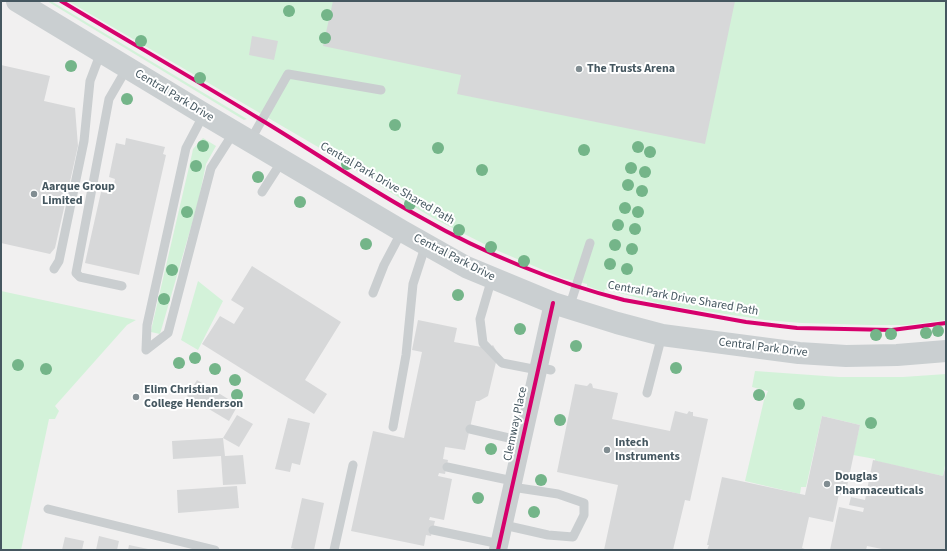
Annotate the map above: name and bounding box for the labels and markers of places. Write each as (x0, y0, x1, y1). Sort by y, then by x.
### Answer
place label: The Trusts Arena (587, 62, 675, 76)
marker: The Trusts Arena (574, 64, 584, 74)
place label: Aarque Group Limited (42, 180, 115, 208)
marker: Aarque Group Limited (29, 189, 39, 199)
place label: Elim Christian College Henderson (144, 383, 243, 411)
marker: Elim Christian College Henderson (131, 392, 141, 402)
place label: Intech Instruments (615, 436, 680, 464)
marker: Intech Instruments (602, 445, 612, 455)
place label: Douglas Pharmaceuticals (835, 470, 924, 498)
marker: Douglas Pharmaceuticals (822, 479, 832, 489)

